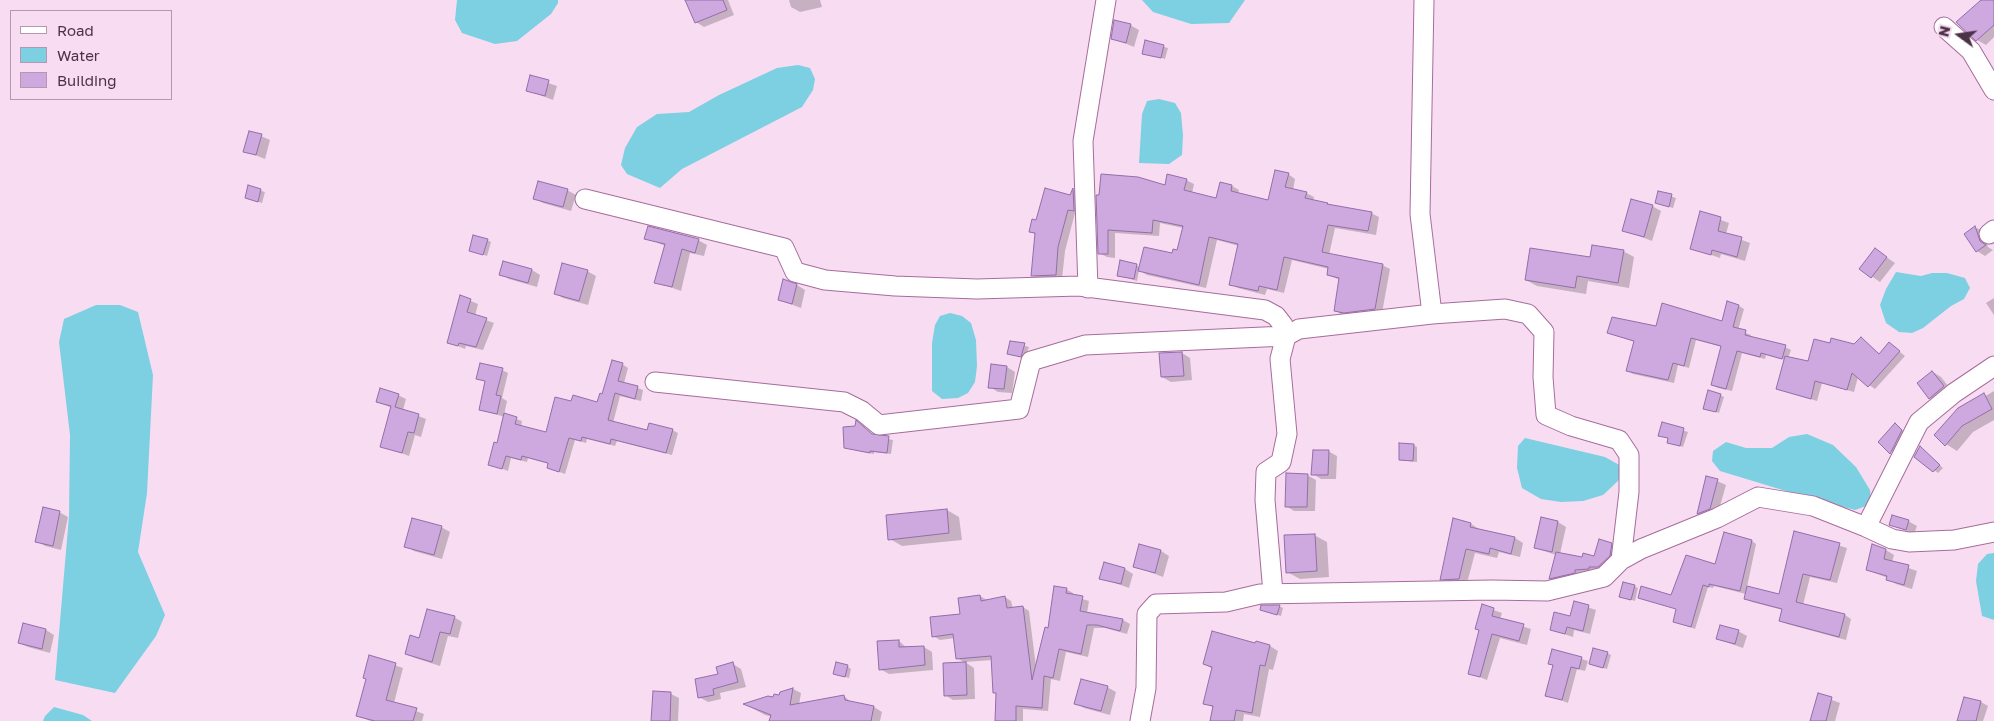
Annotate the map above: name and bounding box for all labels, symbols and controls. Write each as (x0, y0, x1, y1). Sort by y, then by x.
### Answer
legend (10, 10, 172, 100)
north arrow (1934, 10, 1984, 60)
text: Road (57, 21, 94, 39)
text: N (1934, 24, 1953, 38)
text: Water (57, 46, 100, 64)
text: Building (57, 71, 117, 89)

